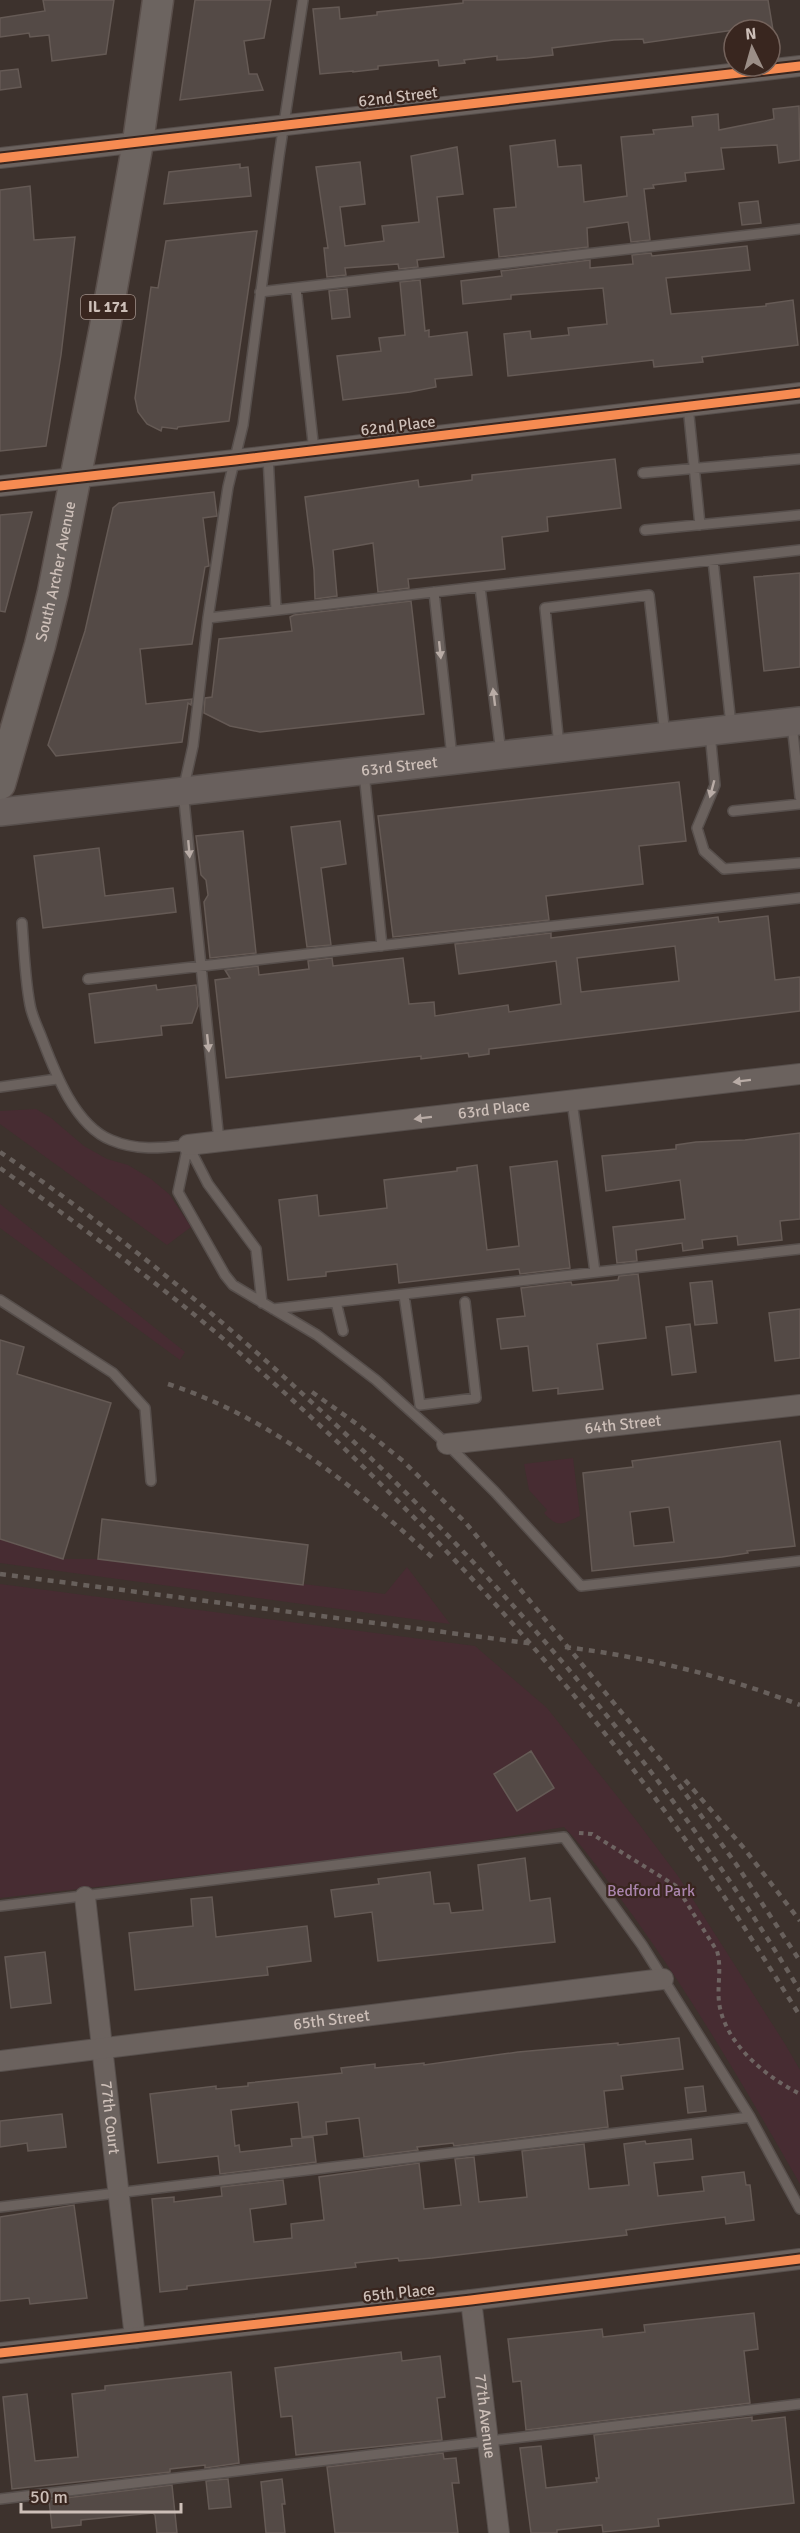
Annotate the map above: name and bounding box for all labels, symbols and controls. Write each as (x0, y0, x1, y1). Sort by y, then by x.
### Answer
north arrow (722, 18, 782, 78)
text: N (744, 24, 757, 45)
street label: 62nd Street (357, 82, 439, 112)
road number: IL 171 (81, 295, 135, 319)
street label: 62nd Place (359, 411, 437, 441)
street label: South Archer Avenue (31, 499, 81, 644)
one-way arrow (436, 641, 445, 660)
one-way arrow (489, 687, 499, 706)
street label: 63rd Street (360, 752, 439, 781)
one-way arrow (707, 780, 716, 798)
one-way arrow (184, 840, 194, 859)
one-way arrow (204, 1034, 213, 1053)
one-way arrow (732, 1076, 751, 1086)
street label: 63rd Place (457, 1095, 531, 1124)
one-way arrow (413, 1113, 432, 1123)
street label: 64th Street (584, 1410, 663, 1439)
park label: Bedford Park (607, 1881, 695, 1901)
street label: 65th Street (292, 2005, 371, 2035)
street label: 77th Court (96, 2080, 124, 2156)
street label: 65th Place (362, 2279, 436, 2307)
street label: 77th Avenue (470, 2373, 500, 2460)
scale bar (21, 2476, 182, 2514)
text: 50 m (30, 2486, 68, 2508)

